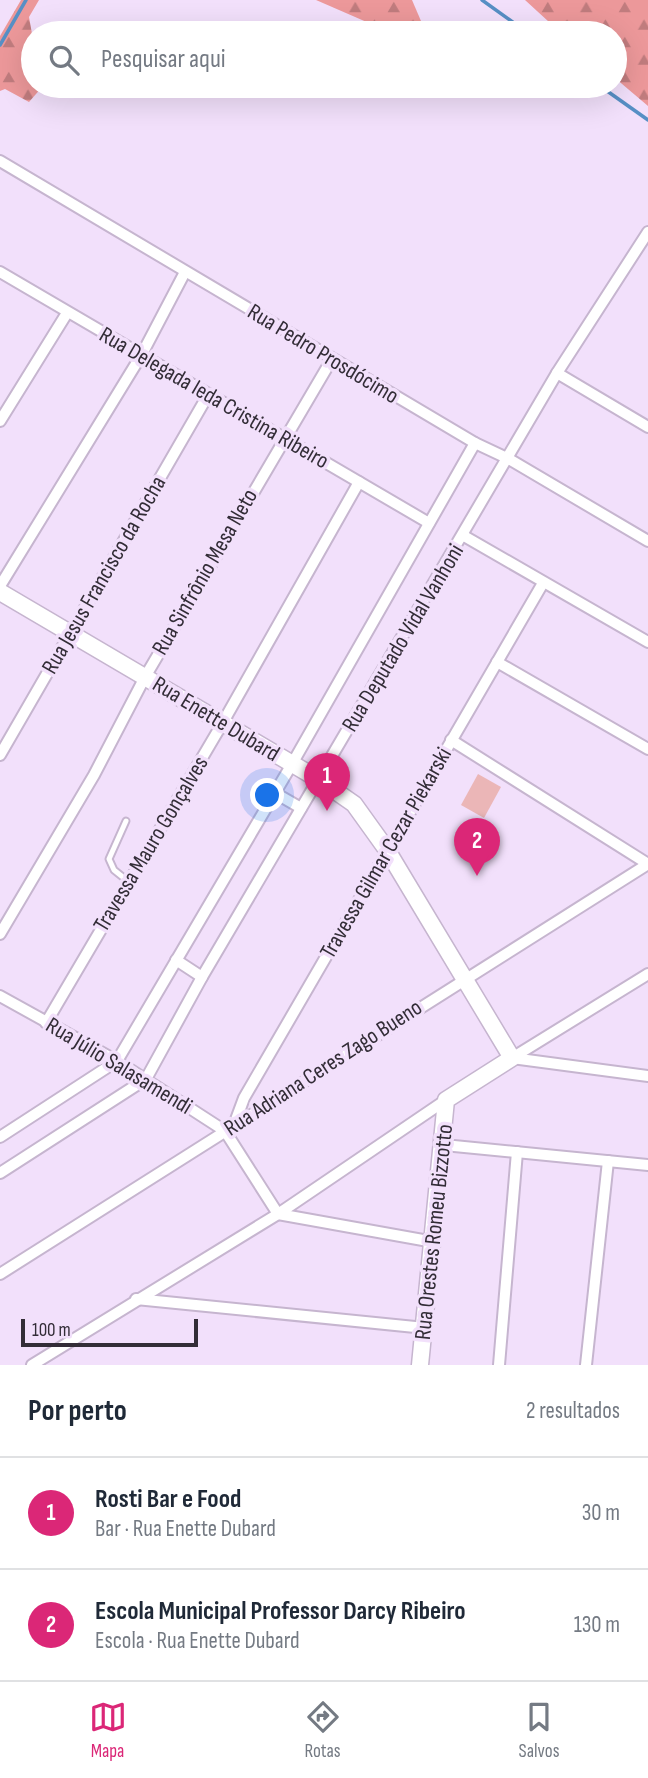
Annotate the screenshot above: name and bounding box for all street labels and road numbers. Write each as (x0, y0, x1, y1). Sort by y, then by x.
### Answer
street label: Rua Pedro Prosdócimo (242, 298, 404, 410)
street label: Rua Delegada Ieda Cristina Ribeiro (94, 321, 334, 475)
street label: Rua Jesus Francisco da Rocha (36, 471, 172, 679)
street label: Rua Sinfrônio Mesa Neto (146, 484, 264, 660)
street label: Rua Deputado Vidal Vanhoni (336, 539, 470, 737)
street label: Rua Enette Dubard (147, 670, 285, 768)
street label: Travessa Gilmar Cezar Piekarski (314, 742, 458, 964)
street label: Travessa Mauro Gonçalves (88, 751, 214, 937)
street label: Rua Adriana Ceres Zago Bueno (219, 994, 427, 1142)
street label: Rua Júlio Salasamendi (41, 1011, 197, 1121)
street label: Rua Orestes Romeu Bizzotto (409, 1123, 459, 1341)

